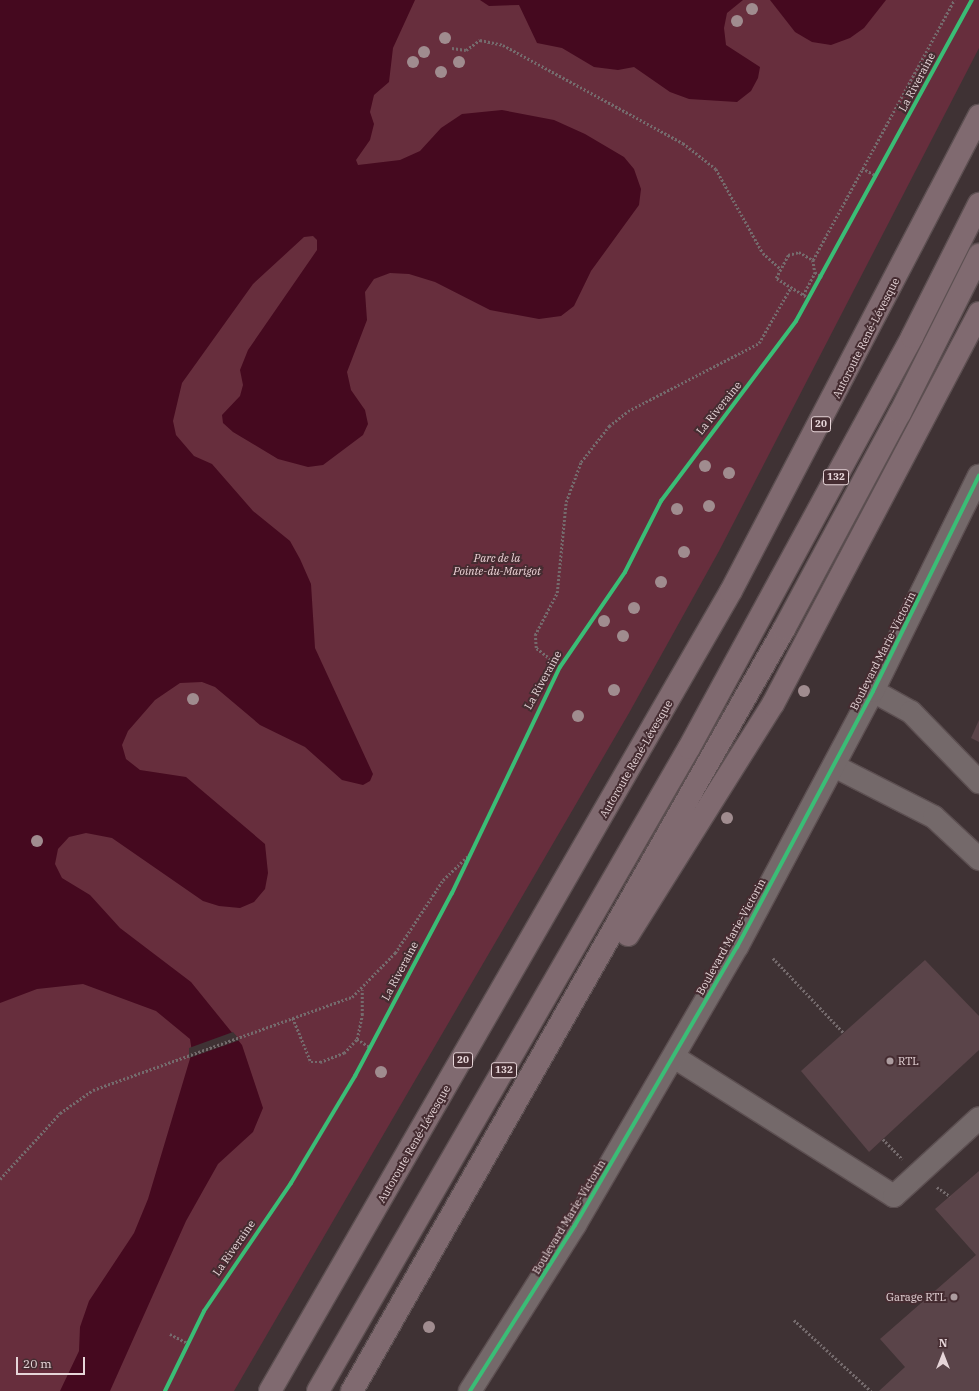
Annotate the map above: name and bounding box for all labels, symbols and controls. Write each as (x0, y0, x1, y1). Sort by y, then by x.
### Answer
street label: La Riveraine (896, 50, 938, 114)
street label: Autoroute René-Lévesque (830, 275, 902, 401)
street label: La Riveraine (693, 379, 745, 437)
road number: 20 (811, 416, 831, 432)
road number: 132 (823, 469, 849, 485)
park label: Parc de la Pointe-du-Marigot (453, 552, 541, 578)
street label: Boulevard Marie-Victorin (847, 590, 919, 712)
street label: La Riveraine (522, 648, 564, 712)
street label: Autoroute René-Lévesque (597, 698, 675, 820)
street label: Boulevard Marie-Victorin (693, 876, 769, 998)
street label: La Riveraine (379, 939, 421, 1003)
road number: 20 (453, 1052, 473, 1068)
place label: RTL (898, 1054, 919, 1068)
marker: RTL (885, 1056, 895, 1066)
road number: 132 (491, 1062, 517, 1078)
street label: Autoroute René-Lévesque (375, 1083, 453, 1205)
street label: Boulevard Marie-Victorin (530, 1157, 608, 1277)
street label: La Riveraine (210, 1218, 258, 1278)
place label: Garage RTL (886, 1290, 946, 1304)
marker: Garage RTL (949, 1292, 959, 1302)
north arrow (923, 1335, 963, 1375)
text: N (939, 1336, 947, 1350)
scale bar (18, 1349, 87, 1375)
text: 20 m (23, 1356, 52, 1371)

